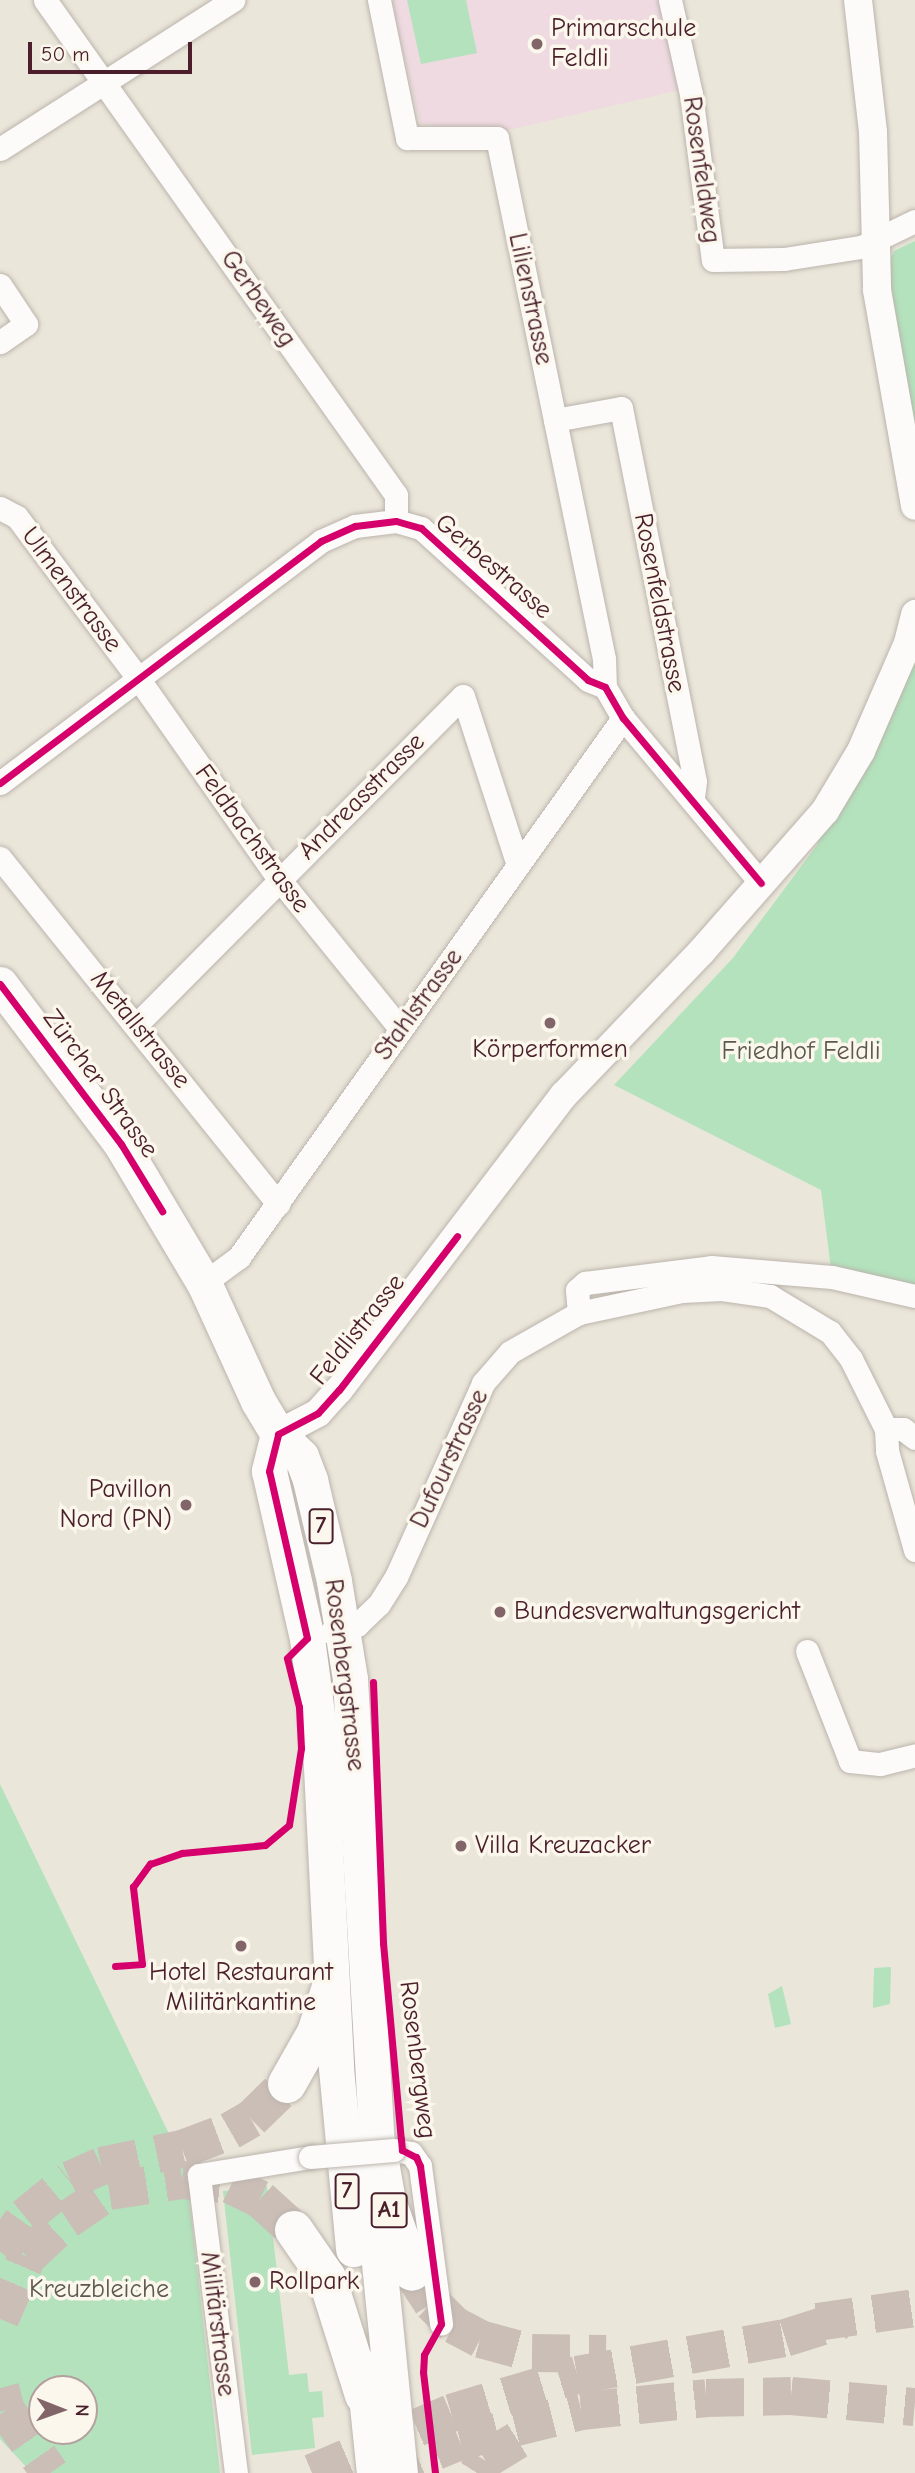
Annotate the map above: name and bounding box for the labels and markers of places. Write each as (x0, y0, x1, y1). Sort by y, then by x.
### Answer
place label: Primarschule Feldli (551, 13, 696, 74)
marker: Primarschule Feldli (529, 36, 545, 52)
marker: Körperformen (542, 1015, 558, 1031)
place label: Körperformen (472, 1034, 628, 1066)
place label: Pavillon Nord (PN) (59, 1474, 172, 1536)
marker: Pavillon Nord (PN) (178, 1497, 194, 1513)
place label: Bundesverwaltungsgericht (514, 1596, 800, 1628)
marker: Bundesverwaltungsgericht (492, 1604, 508, 1620)
place label: Villa Kreuzacker (475, 1830, 651, 1862)
marker: Villa Kreuzacker (453, 1838, 469, 1854)
marker: Hotel Restaurant Militärkantine (233, 1938, 249, 1954)
place label: Hotel Restaurant Militärkantine (149, 1957, 333, 2018)
place label: Rollpark (269, 2266, 359, 2298)
marker: Rollpark (247, 2274, 263, 2290)

